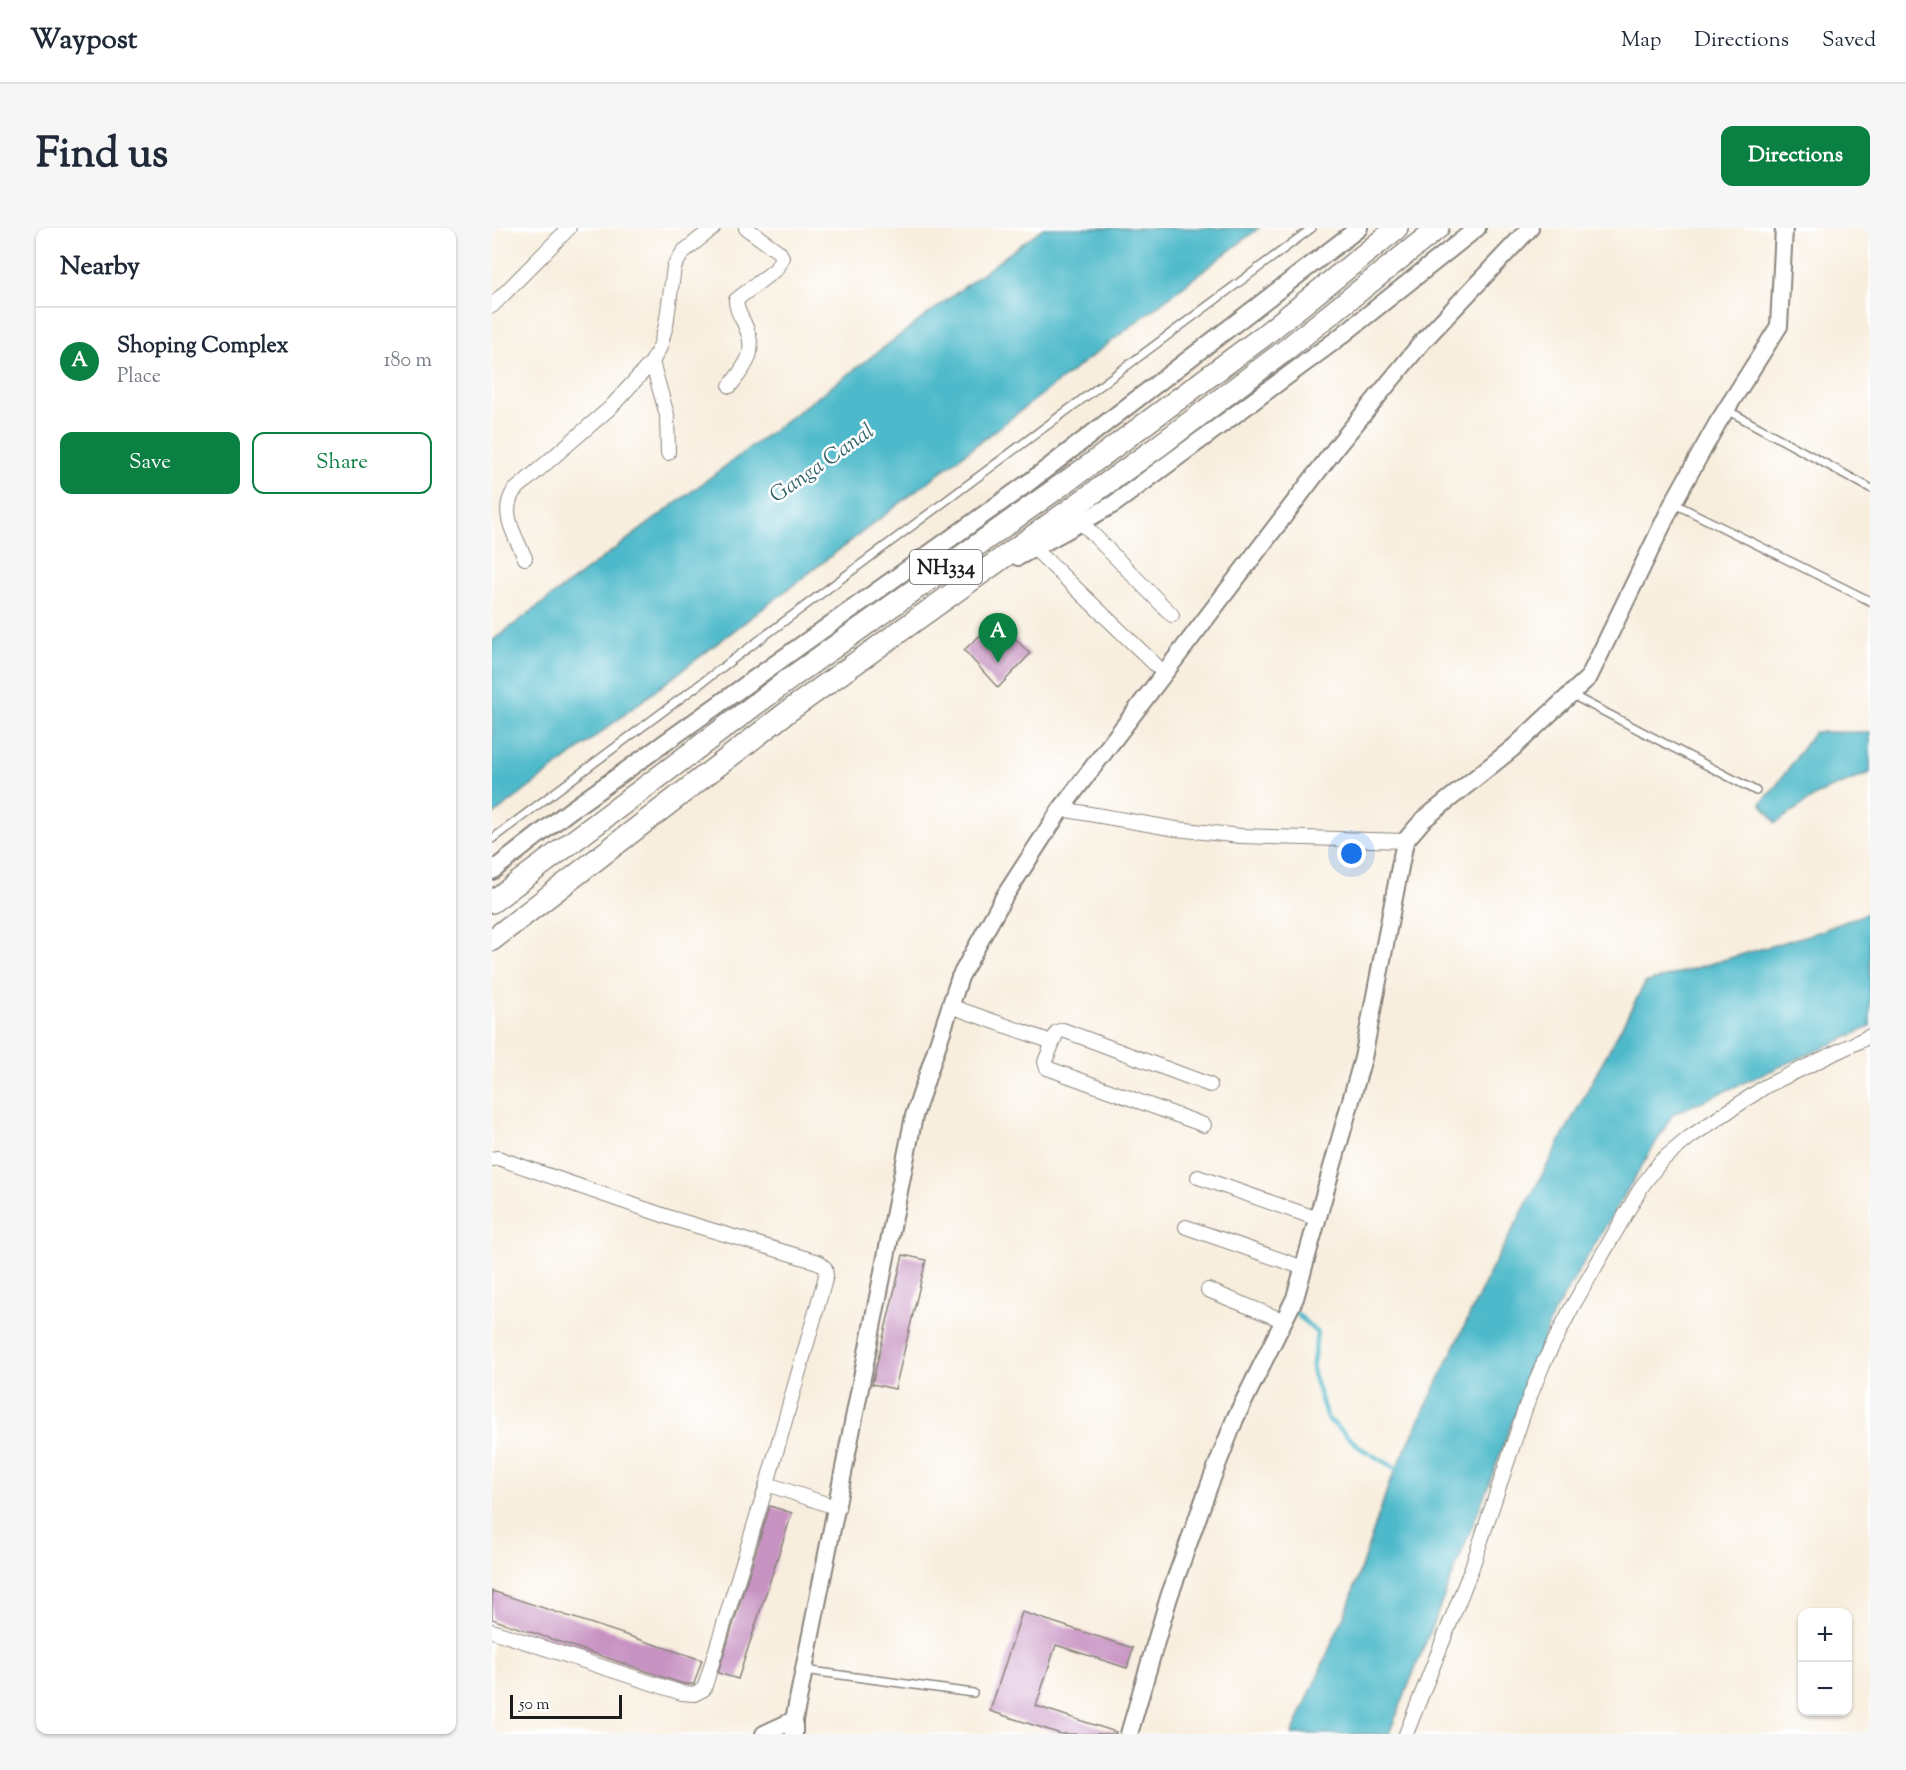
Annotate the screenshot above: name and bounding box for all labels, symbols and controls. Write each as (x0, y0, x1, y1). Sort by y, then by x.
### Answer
text: Waypost (30, 21, 137, 61)
text: Map (1621, 26, 1661, 56)
text: Directions (1694, 26, 1789, 56)
text: Saved (1822, 26, 1876, 56)
text: Find us (36, 126, 168, 186)
button: Directions (1721, 126, 1870, 186)
text: Nearby (60, 249, 140, 286)
text: Shoping Complex (117, 331, 289, 363)
text: A (71, 347, 88, 376)
text: 180 m (384, 347, 432, 376)
text: Place (117, 363, 161, 392)
water label: Ganga Canal (764, 417, 882, 512)
button: Save (60, 432, 240, 494)
button: Share (252, 432, 432, 494)
road number: NH334 (910, 550, 982, 584)
pin: A (978, 614, 1018, 663)
your location (1337, 839, 1366, 868)
map controls (1798, 1608, 1852, 1716)
button: + (1798, 1608, 1852, 1662)
button: − (1798, 1662, 1852, 1716)
scale bar (510, 1692, 622, 1720)
text: 50 m (519, 1694, 550, 1717)

